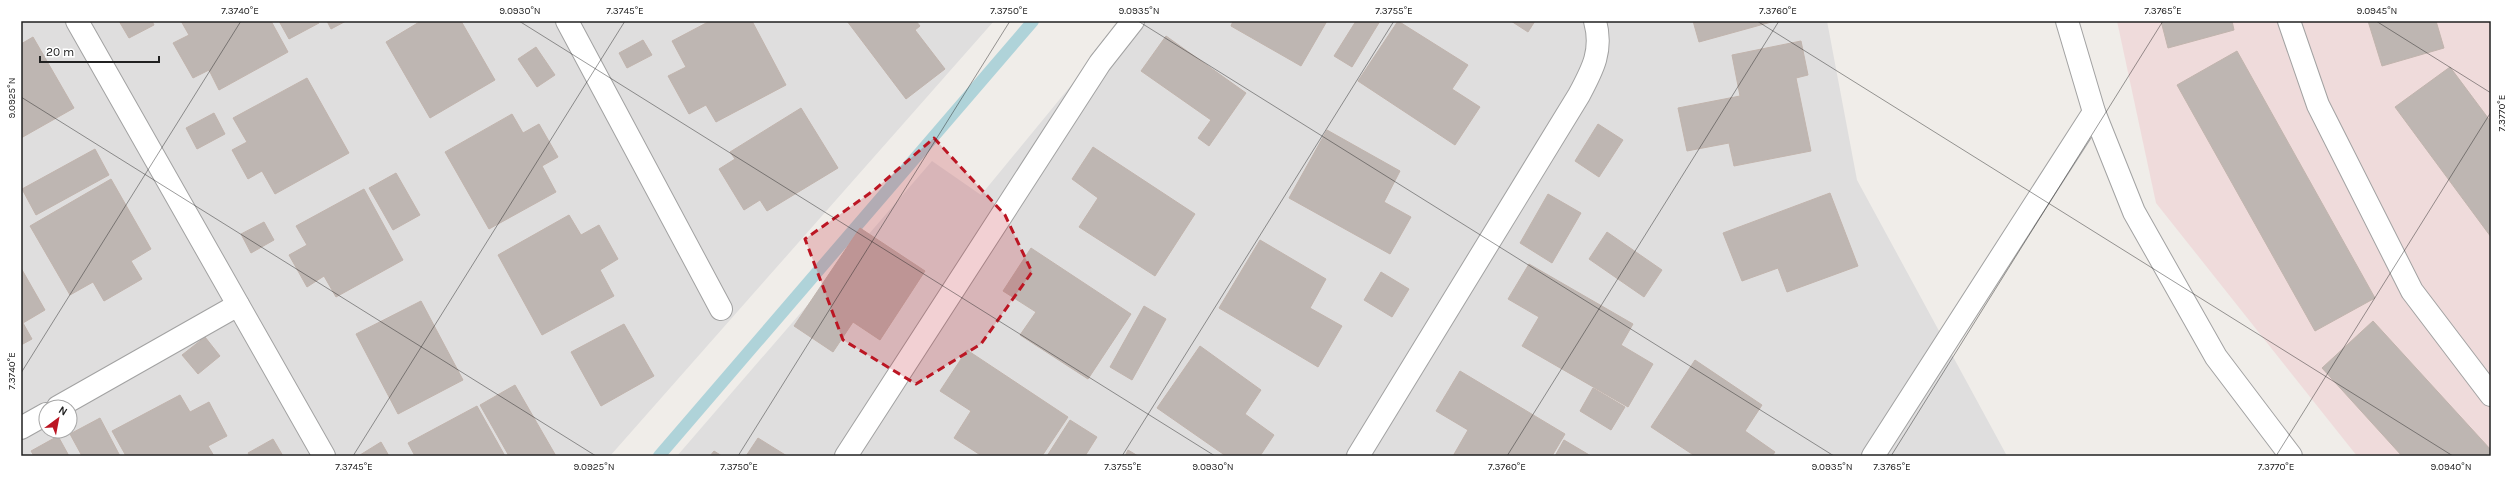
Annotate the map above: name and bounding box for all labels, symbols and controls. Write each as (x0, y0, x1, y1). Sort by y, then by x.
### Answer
text: 7.3740°E (221, 5, 259, 17)
text: 9.0930°N (499, 5, 541, 17)
text: 7.3745°E (606, 5, 644, 17)
text: 7.3750°E (990, 5, 1028, 17)
text: 9.0935°N (1118, 5, 1160, 17)
text: 7.3755°E (1375, 5, 1413, 17)
text: 7.3760°E (1759, 5, 1797, 17)
text: 7.3765°E (2144, 5, 2182, 17)
text: 9.0945°N (2357, 5, 2397, 17)
scale bar (40, 38, 159, 64)
text: 20 m (46, 45, 74, 59)
text: 9.0925°N (6, 77, 18, 119)
text: 7.3770°E (2496, 95, 2508, 131)
text: 7.3740°E (6, 352, 18, 390)
north arrow (38, 399, 78, 439)
text: N (56, 403, 70, 419)
text: 7.3745°E (335, 461, 373, 473)
text: 9.0925°N (573, 461, 615, 473)
text: 7.3750°E (720, 461, 758, 473)
text: 7.3755°E (1104, 461, 1142, 473)
text: 9.0930°N (1192, 461, 1234, 473)
text: 7.3760°E (1488, 461, 1526, 473)
text: 9.0935°N (1811, 461, 1853, 473)
text: 7.3765°E (1873, 461, 1911, 473)
text: 7.3770°E (2258, 461, 2294, 473)
text: 9.0940°N (2430, 461, 2472, 473)

